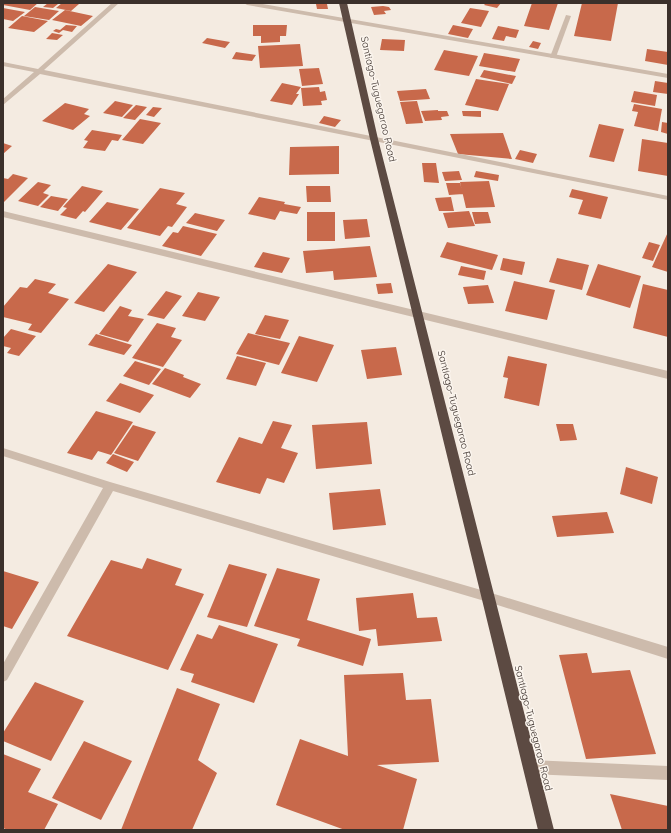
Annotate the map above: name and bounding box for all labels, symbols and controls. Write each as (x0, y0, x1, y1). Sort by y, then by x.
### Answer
street label: Santiago-Tuguegarao Road (358, 35, 399, 163)
street label: Santiago-Tuguegarao Road (435, 349, 478, 477)
street label: Santiago-Tuguegarao Road (512, 664, 555, 792)

